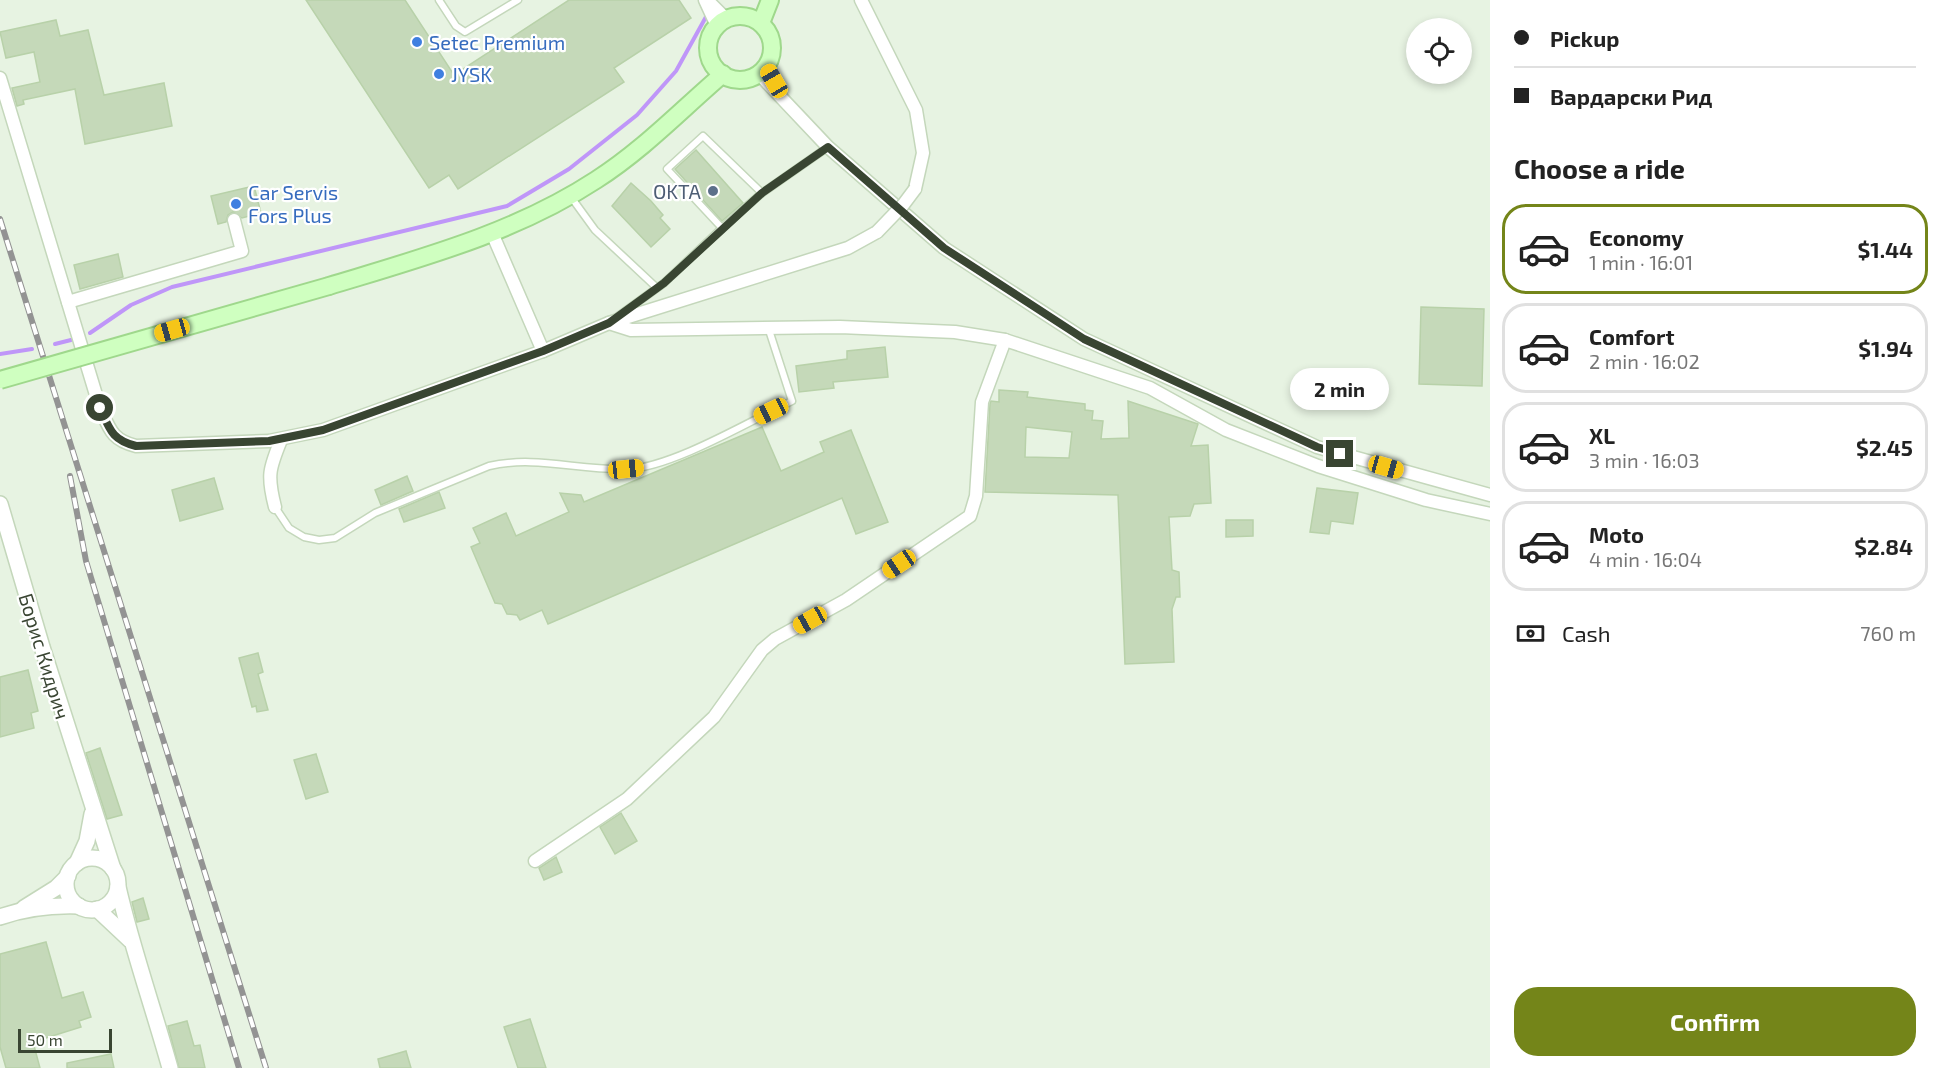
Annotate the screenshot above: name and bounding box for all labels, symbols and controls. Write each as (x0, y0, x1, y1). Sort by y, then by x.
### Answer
map controls (1406, 18, 1472, 84)
button: locate (1406, 18, 1472, 84)
text: Pickup (1550, 25, 1619, 51)
place label: Setec Premium (429, 30, 565, 54)
marker: Setec Premium (410, 35, 424, 49)
car (757, 61, 791, 101)
place label: JYSK (451, 62, 492, 86)
marker: JYSK (432, 67, 446, 81)
text: Вардарски Рид (1550, 83, 1712, 109)
text: Choose a ride (1514, 152, 1685, 184)
place label: OKTA (653, 179, 702, 203)
place label: Car Servis Fors Plus (248, 180, 338, 227)
marker: OKTA (706, 184, 720, 198)
marker: Car Servis Fors Plus (229, 197, 243, 211)
icon: car (1517, 222, 1571, 276)
text: Economy (1589, 224, 1684, 250)
text: $1.44 (1857, 236, 1913, 262)
text: 1 min · 16:01 (1589, 250, 1693, 274)
car (152, 316, 192, 344)
icon: car (1517, 321, 1571, 375)
text: Comfort (1589, 323, 1674, 349)
text: $1.94 (1858, 335, 1913, 361)
text: 2 min · 16:02 (1589, 349, 1700, 373)
callout: 2 min (1290, 367, 1390, 409)
text: 2 min (1314, 377, 1365, 401)
route start (86, 394, 113, 421)
car (751, 395, 791, 427)
icon: car (1517, 420, 1571, 474)
text: XL (1589, 422, 1615, 448)
text: $2.45 (1856, 434, 1913, 460)
route end (1326, 440, 1353, 467)
text: 3 min · 16:03 (1589, 448, 1700, 472)
car (1366, 453, 1406, 481)
car (607, 458, 645, 480)
icon: car (1517, 519, 1571, 573)
text: Moto (1589, 521, 1644, 547)
text: $2.84 (1854, 533, 1913, 559)
car (879, 546, 919, 582)
text: 4 min · 16:04 (1589, 547, 1702, 571)
street label: Борис Кидрич (14, 590, 76, 722)
car (790, 603, 830, 637)
icon: cash (1514, 617, 1547, 650)
text: Cash (1562, 620, 1611, 646)
text: 760 m (1860, 621, 1916, 645)
button: Confirm (1514, 987, 1916, 1056)
scale bar (18, 1026, 112, 1054)
text: 50 m (27, 1030, 63, 1049)

